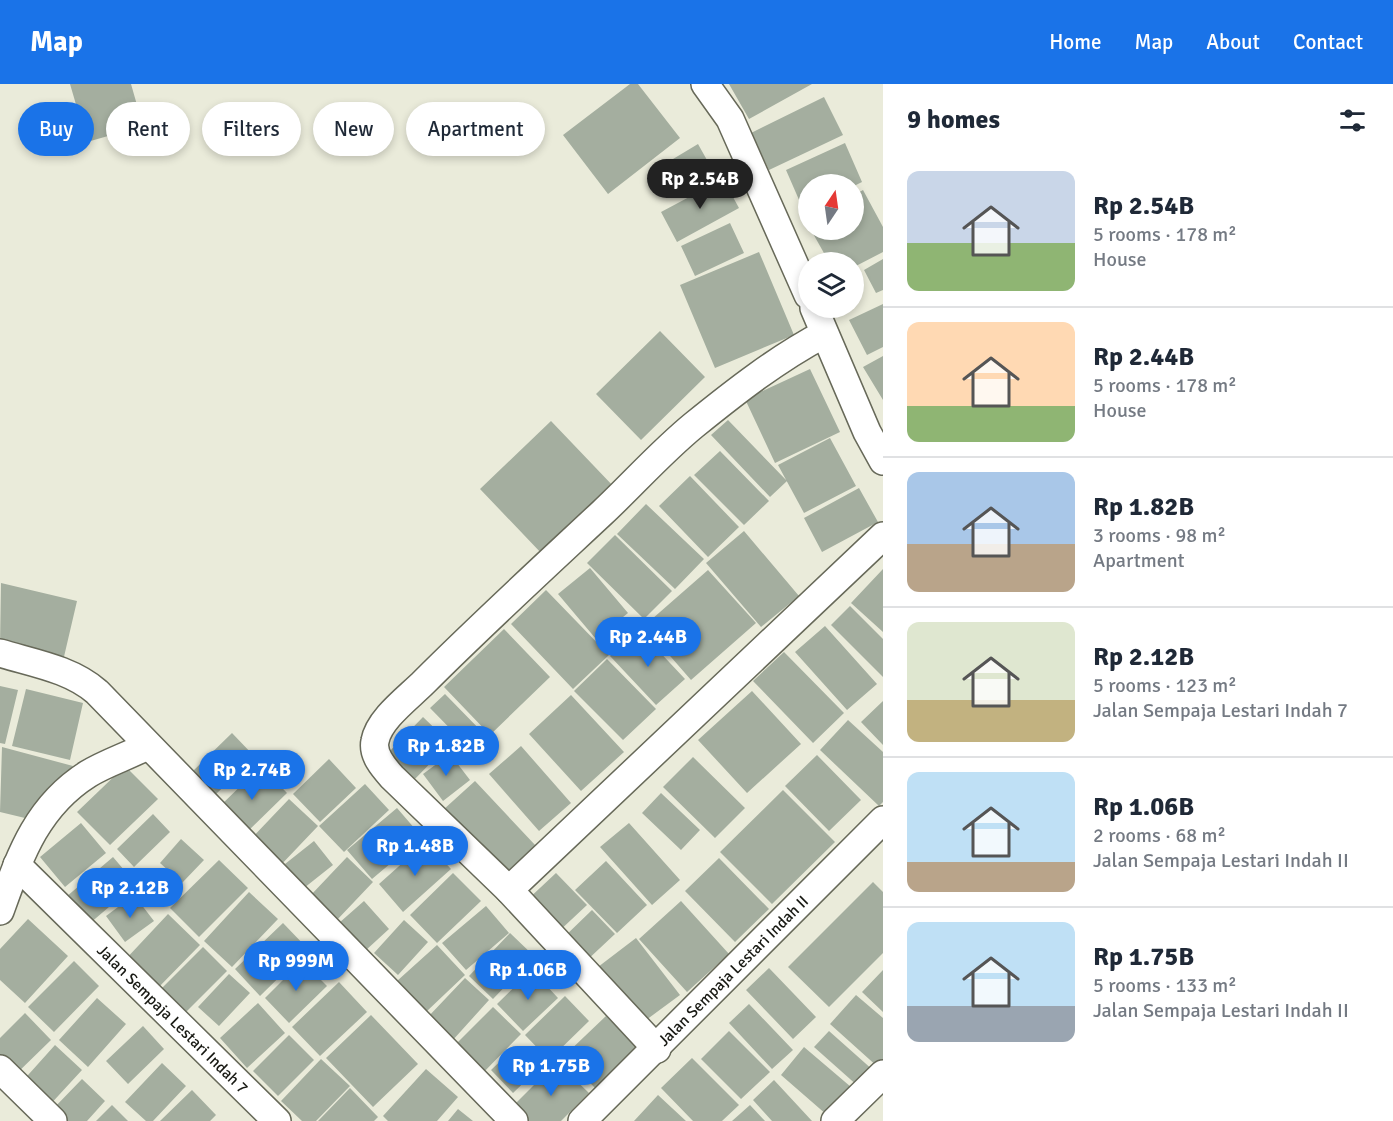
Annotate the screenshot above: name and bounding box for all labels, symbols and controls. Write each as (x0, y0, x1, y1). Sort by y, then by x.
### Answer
text: Map (30, 25, 83, 59)
text: Home (1049, 29, 1102, 55)
text: Map (1135, 29, 1173, 55)
text: About (1206, 29, 1260, 55)
text: Contact (1293, 29, 1363, 55)
chip: Buy (18, 102, 94, 156)
chip: Rent (106, 102, 190, 156)
chip: Filters (202, 102, 301, 156)
chip: New (313, 102, 394, 156)
chip: Apartment (406, 102, 545, 156)
text: 9 homes (907, 104, 1000, 136)
icon: filters (1336, 104, 1369, 137)
pin: Rp 2.54B (638, 159, 762, 210)
text: Rp 2.54B (661, 166, 739, 191)
north arrow (798, 174, 864, 240)
map controls (798, 174, 864, 318)
text: Rp 2.54B (1093, 190, 1194, 222)
icon: home (955, 195, 1027, 267)
text: 5 rooms · 178 m² (1093, 222, 1237, 247)
text: House (1093, 247, 1147, 272)
button: layers (798, 252, 864, 318)
text: Rp 2.44B (1093, 341, 1194, 373)
icon: home (955, 346, 1027, 418)
text: 5 rooms · 178 m² (1093, 373, 1237, 398)
text: House (1093, 398, 1147, 423)
text: Rp 1.82B (1093, 491, 1194, 523)
icon: home (955, 496, 1027, 568)
text: 3 rooms · 98 m² (1093, 523, 1226, 548)
text: Apartment (1093, 548, 1185, 573)
pin: Rp 2.44B (586, 617, 710, 668)
text: Rp 2.44B (609, 624, 687, 649)
text: Rp 2.12B (1093, 641, 1194, 673)
icon: home (955, 646, 1027, 718)
text: 5 rooms · 123 m² (1093, 673, 1237, 698)
text: Jalan Sempaja Lestari Indah 7 (1093, 698, 1348, 723)
pin: Rp 1.82B (384, 726, 508, 777)
text: Rp 1.82B (407, 733, 485, 758)
pin: Rp 2.74B (190, 750, 314, 801)
text: Rp 2.74B (213, 757, 291, 782)
text: Rp 1.06B (1093, 791, 1194, 823)
icon: home (955, 796, 1027, 868)
text: 2 rooms · 68 m² (1093, 823, 1226, 848)
pin: Rp 1.48B (353, 826, 477, 877)
text: Rp 1.48B (376, 833, 454, 858)
text: Jalan Sempaja Lestari Indah II (1093, 848, 1349, 873)
pin: Rp 2.12B (68, 868, 192, 919)
text: Rp 2.12B (91, 875, 169, 900)
street label: Jalan Sempaja Lestari Indah II (654, 892, 813, 1051)
street label: Jalan Sempaja Lestari Indah 7 (93, 941, 252, 1098)
pin: Rp 999M (241, 941, 351, 992)
text: Rp 1.75B (1093, 941, 1194, 973)
icon: home (955, 946, 1027, 1018)
text: Rp 999M (258, 948, 334, 973)
pin: Rp 1.06B (466, 950, 590, 1001)
text: Rp 1.06B (489, 957, 567, 982)
text: 5 rooms · 133 m² (1093, 973, 1237, 998)
text: Jalan Sempaja Lestari Indah II (1093, 998, 1349, 1023)
pin: Rp 1.75B (489, 1046, 613, 1097)
text: Rp 1.75B (512, 1053, 590, 1078)

